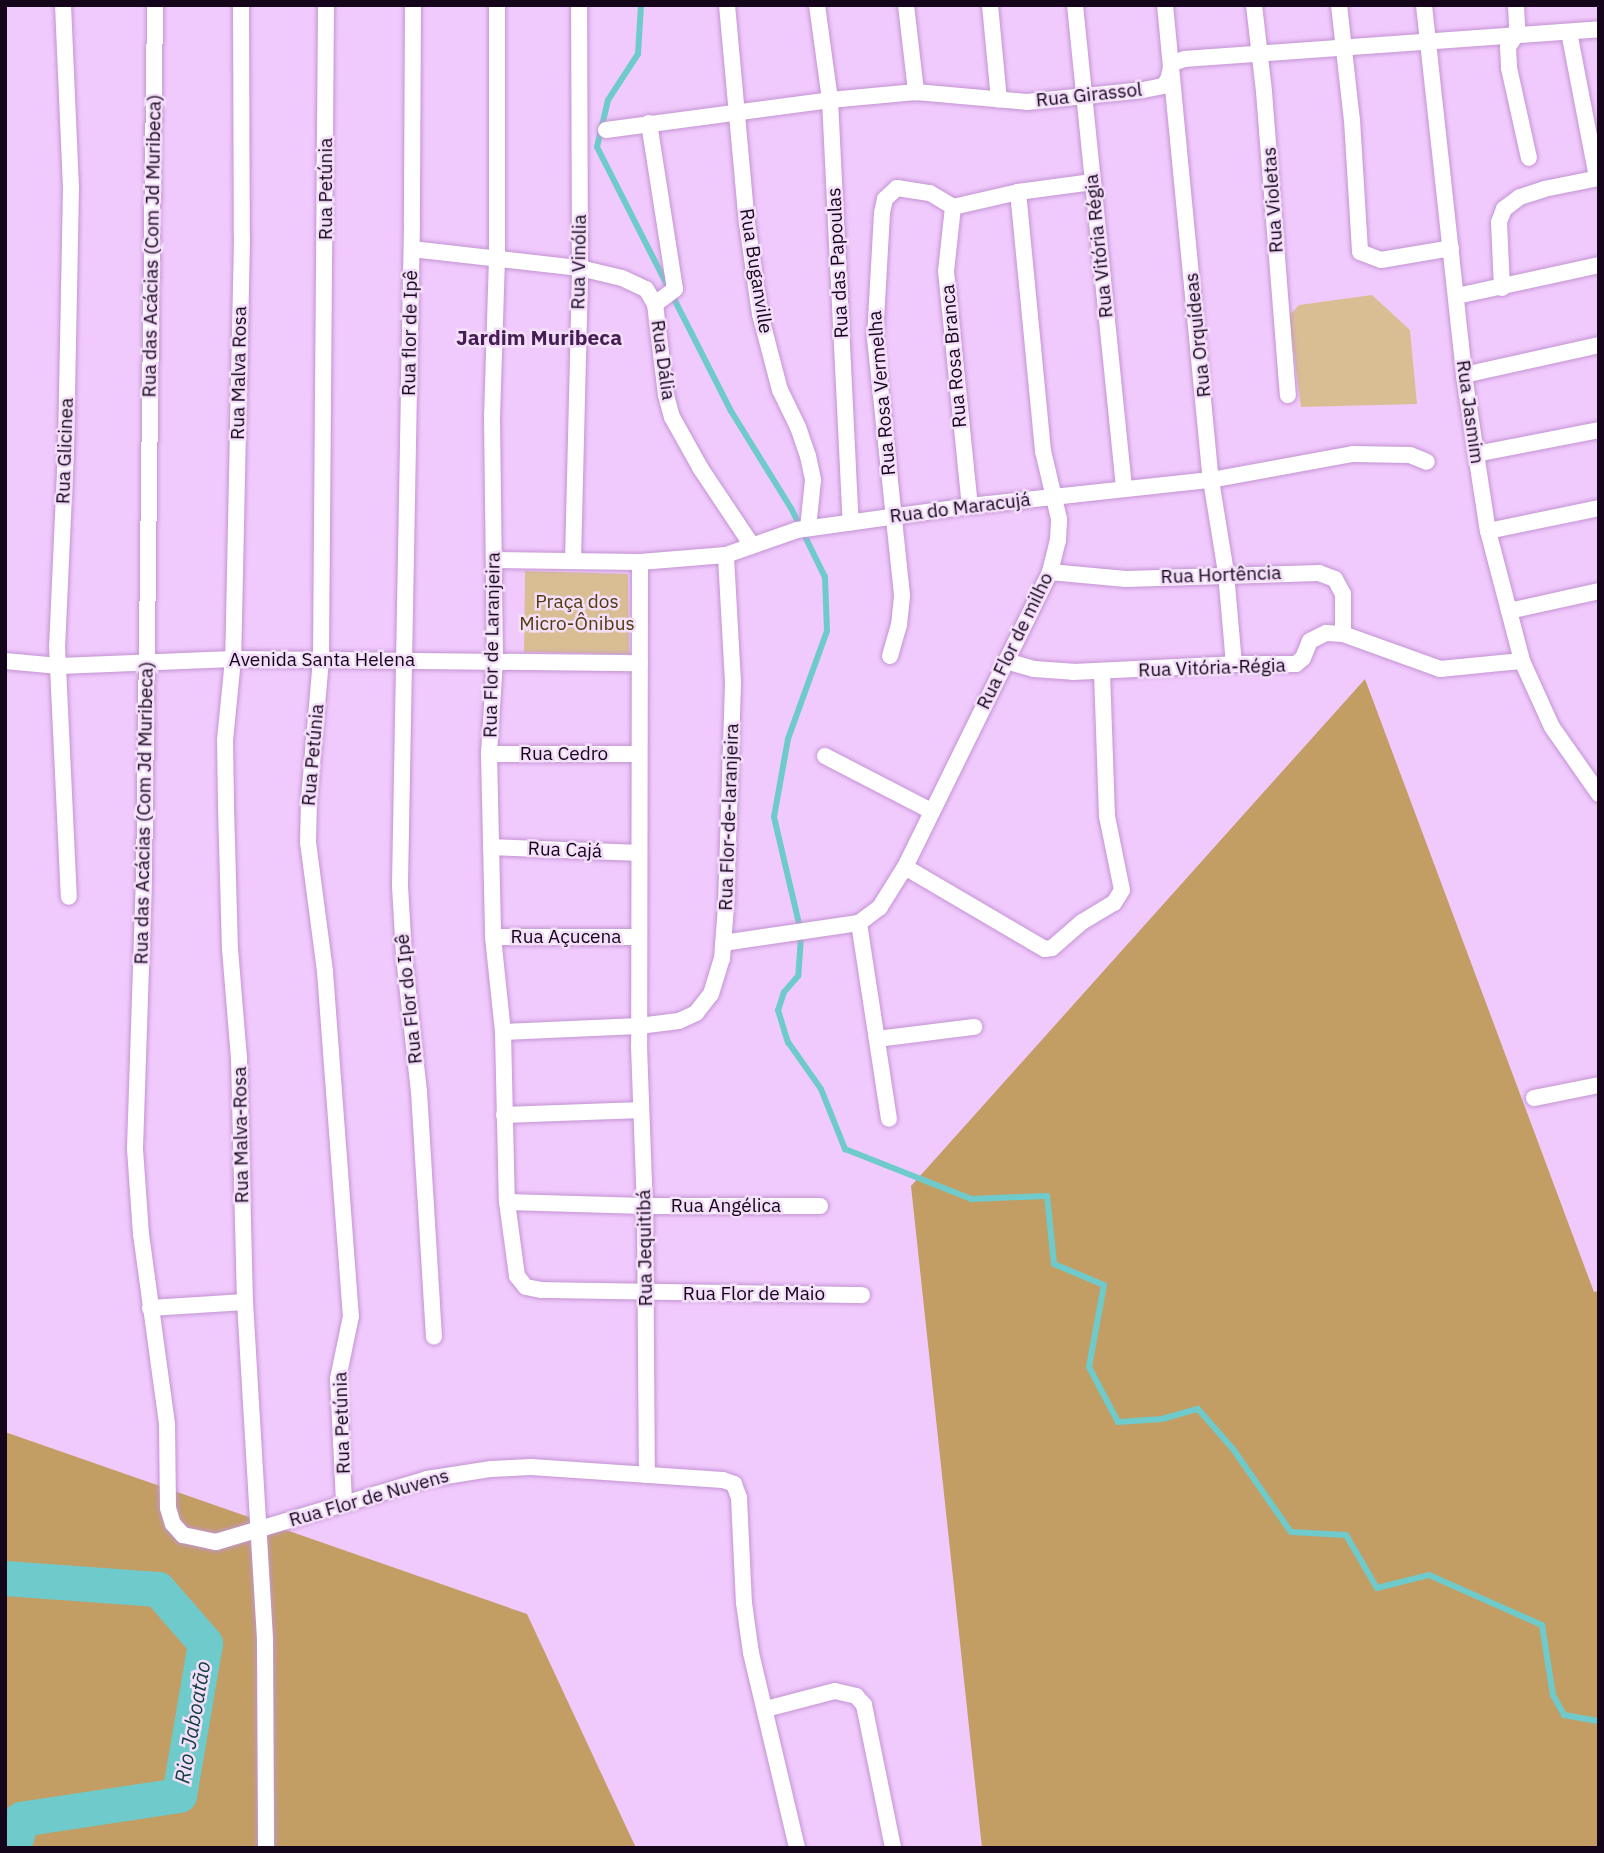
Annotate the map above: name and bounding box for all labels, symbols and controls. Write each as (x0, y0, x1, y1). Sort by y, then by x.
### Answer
street label: Rua Girassol (1035, 78, 1143, 112)
street label: Rua das Acácias (Com Jd Muribeca) (138, 94, 166, 398)
street label: Rua Petúnia (315, 138, 337, 240)
street label: Rua Violetas (1258, 146, 1288, 254)
street label: Rua Vitória Régia (1080, 173, 1118, 319)
street label: Rua das Papoulas (823, 187, 853, 339)
street label: Rua Buganville (735, 207, 777, 335)
street label: Rua Vinólia (567, 214, 591, 310)
street label: Rua flor de Ipê (398, 270, 422, 396)
street label: Rua Orquídeas (1180, 271, 1216, 399)
street label: Rua Rosa Branca (936, 283, 972, 429)
street label: Rua Malva Rosa (226, 306, 252, 440)
street label: Rua Rosa Vermelha (863, 310, 901, 476)
street label: Rua Dália (646, 319, 680, 401)
district label: Jardim Muribeca (456, 324, 622, 350)
street label: Rua Jasmim (1451, 359, 1489, 465)
street label: Rua Glicinea (52, 397, 78, 505)
street label: Rua do Maracujá (888, 488, 1032, 528)
street label: Rua Flor de Laranjeira (479, 552, 505, 738)
street label: Rua Hortência (1160, 561, 1282, 589)
street label: Rua Flor de milho (972, 569, 1058, 713)
park label: Praça dos Micro-Ônibus (519, 591, 635, 635)
street label: Avenida Santa Helena (229, 649, 415, 671)
street label: Rua Vitória-Régia (1138, 654, 1286, 682)
street label: Rua das Acácias (Com Jd Muribeca) (130, 661, 158, 965)
street label: Rua Petúnia (297, 703, 329, 807)
street label: Rua Flor-de-laranjeira (714, 723, 744, 911)
street label: Rua Cedro (520, 743, 608, 765)
street label: Rua Cajá (527, 837, 603, 863)
street label: Rua Açucena (511, 926, 621, 948)
street label: Rua Flor do Ipê (391, 933, 427, 1065)
street label: Rua Malva-Rosa (228, 1066, 254, 1204)
street label: Rua Jequitibá (633, 1189, 657, 1307)
street label: Rua Angélica (671, 1195, 781, 1217)
street label: Rua Flor de Maio (683, 1283, 825, 1305)
street label: Rua Petúnia (329, 1371, 355, 1475)
street label: Rua Flor de Nuvens (286, 1464, 452, 1532)
water label: Rio Jaboatão (169, 1659, 215, 1785)

